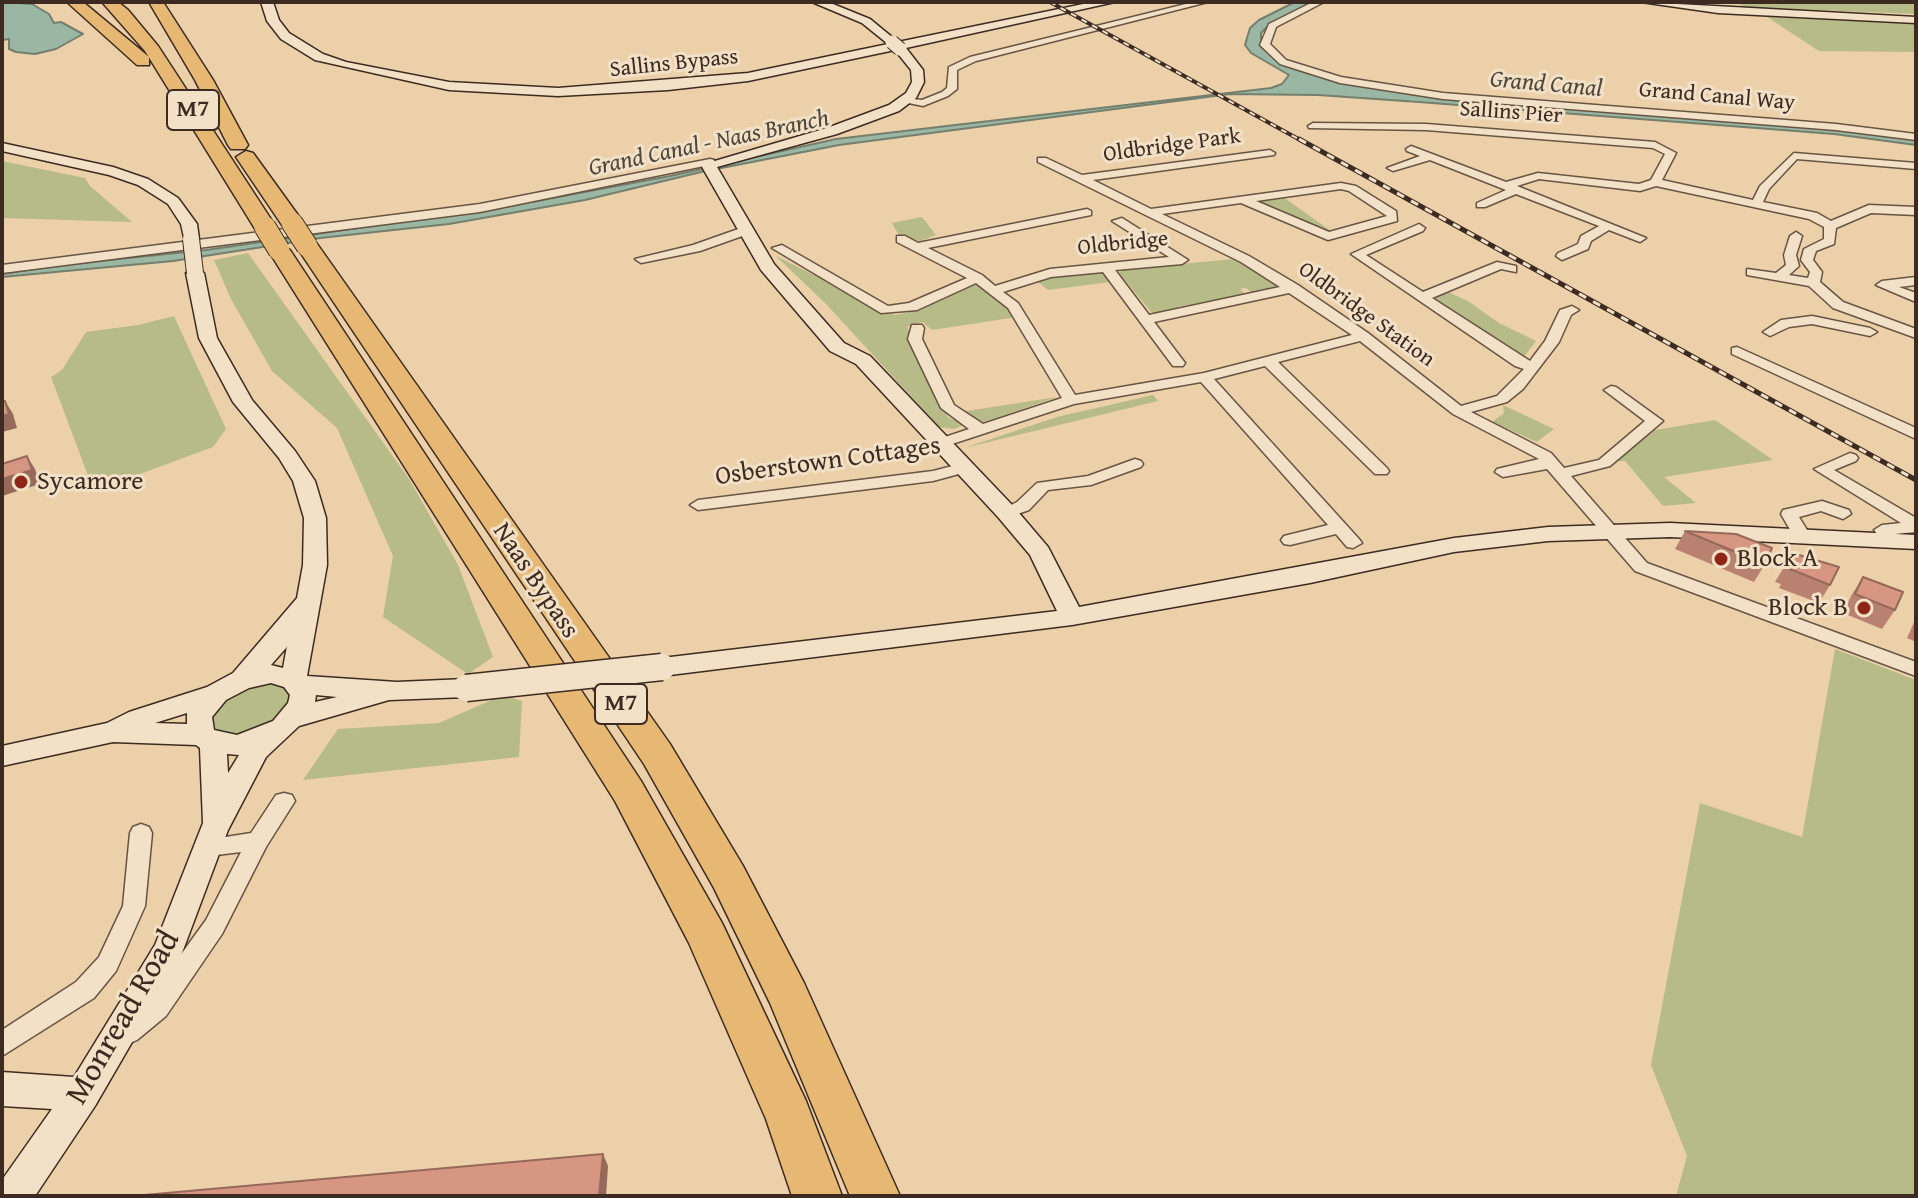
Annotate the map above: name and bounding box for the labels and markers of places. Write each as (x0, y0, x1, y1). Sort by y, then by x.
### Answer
place label: Sycamore (37, 466, 143, 498)
marker: Sycamore (12, 473, 30, 491)
place label: Block A (1737, 543, 1818, 575)
marker: Block A (1712, 550, 1730, 568)
place label: Block B (1768, 592, 1848, 624)
marker: Block B (1855, 599, 1873, 617)

